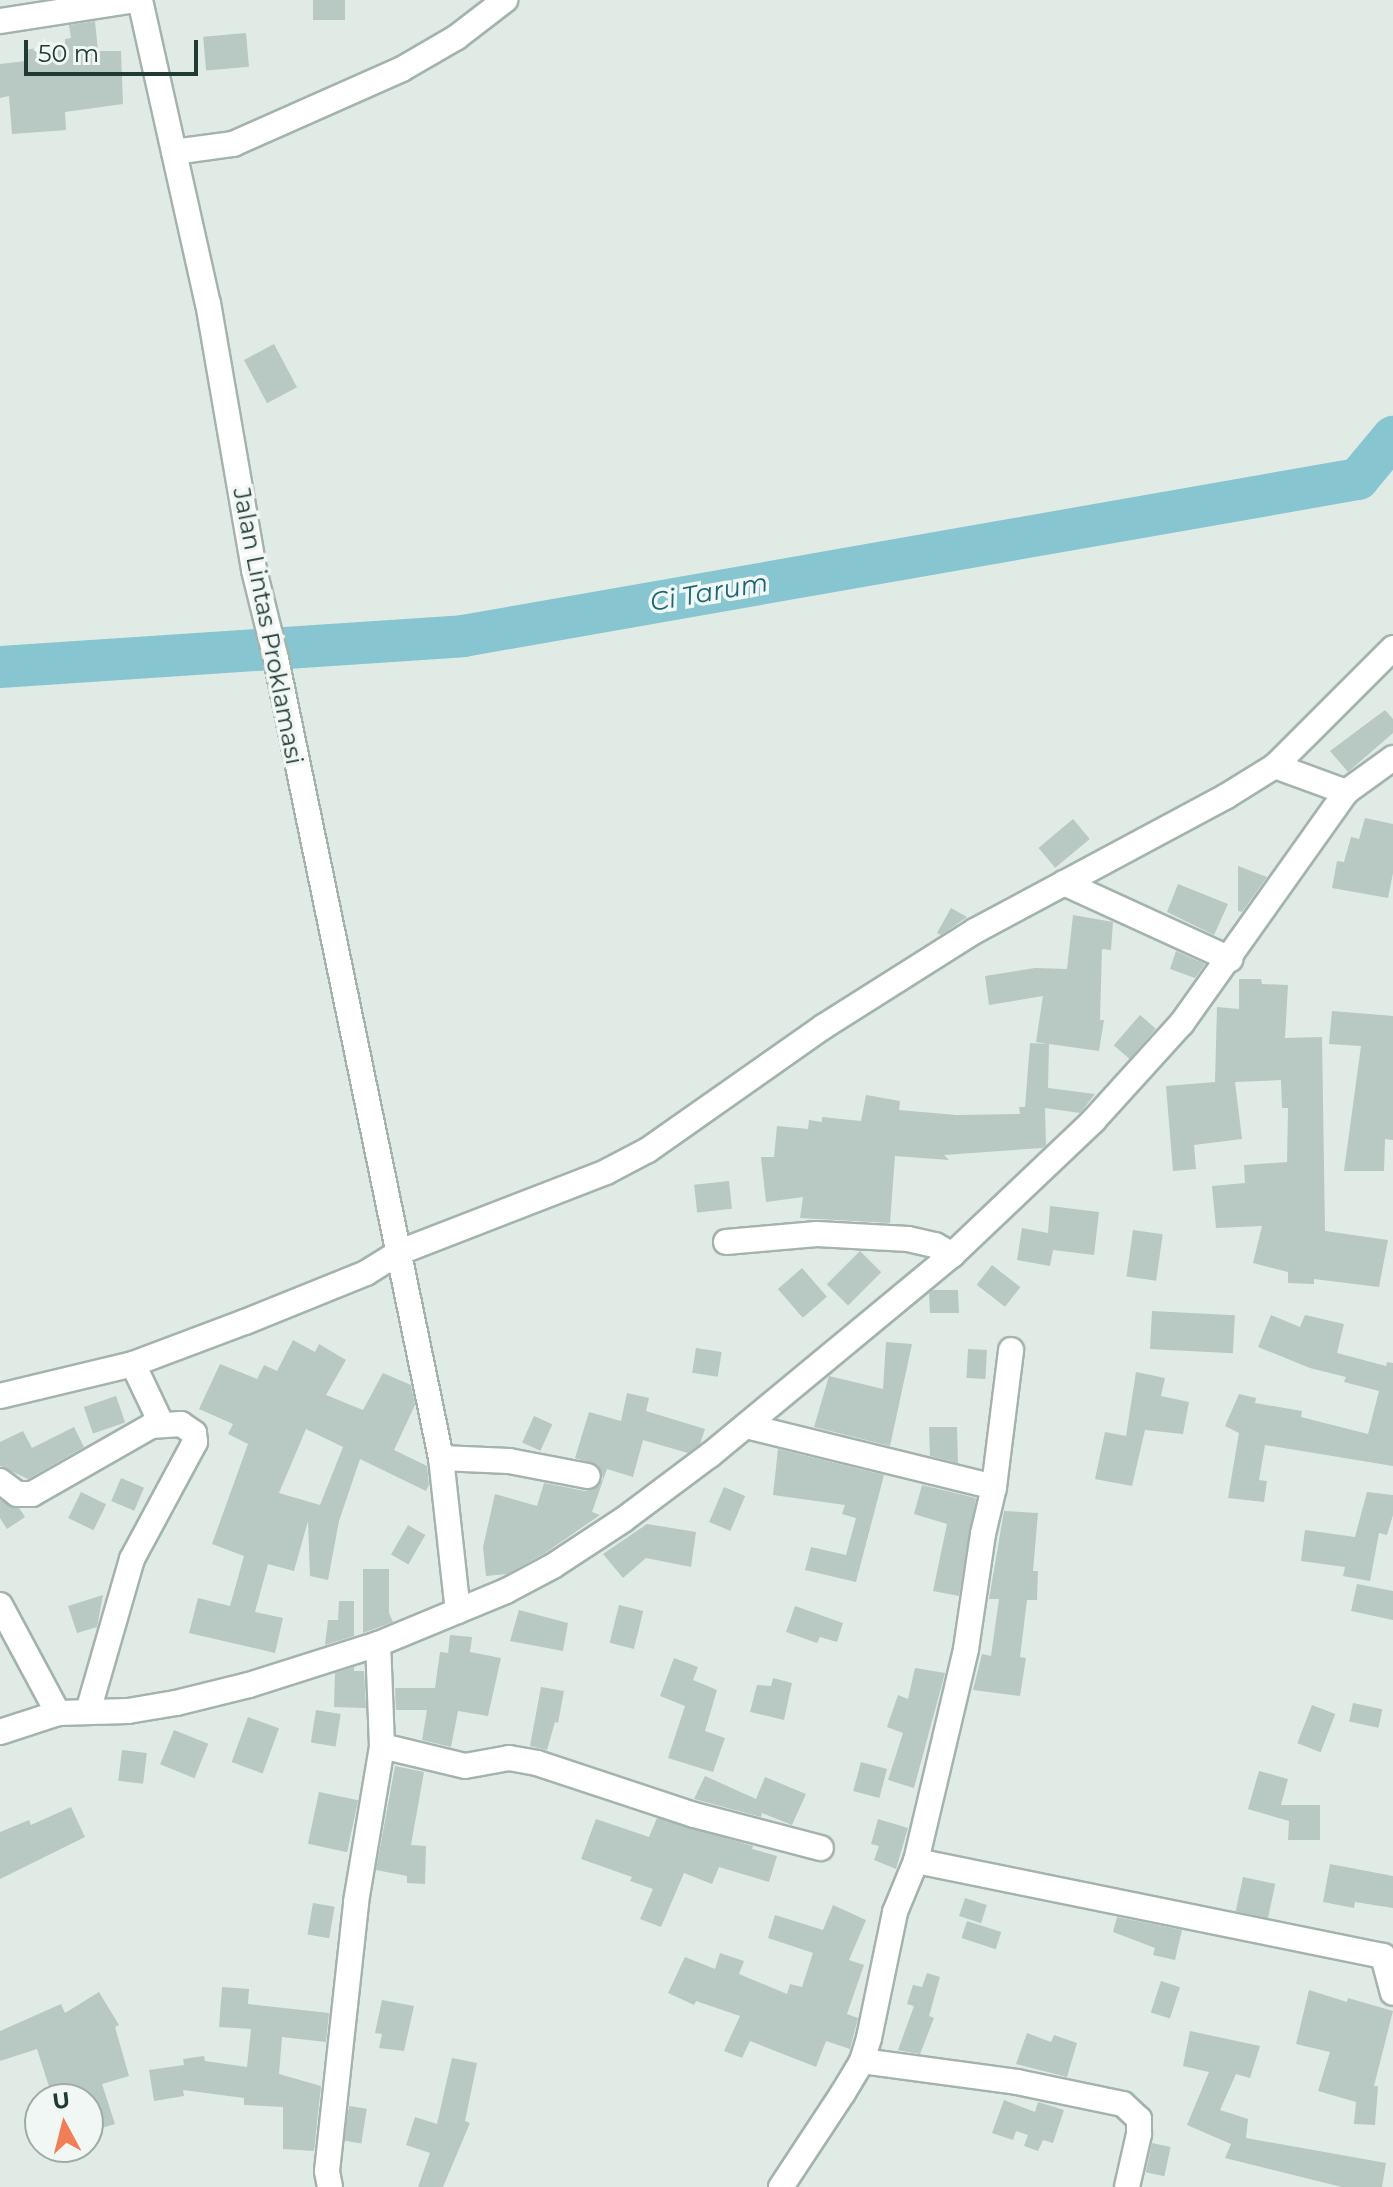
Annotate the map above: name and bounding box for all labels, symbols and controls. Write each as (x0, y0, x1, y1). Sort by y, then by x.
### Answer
scale bar (28, 24, 202, 74)
text: 50 m (38, 39, 99, 68)
street label: Jalan Lintas Proklamasi (227, 485, 309, 767)
water label: Ci Tarum (648, 567, 770, 619)
north arrow (24, 2083, 104, 2163)
text: U (51, 2086, 72, 2115)

